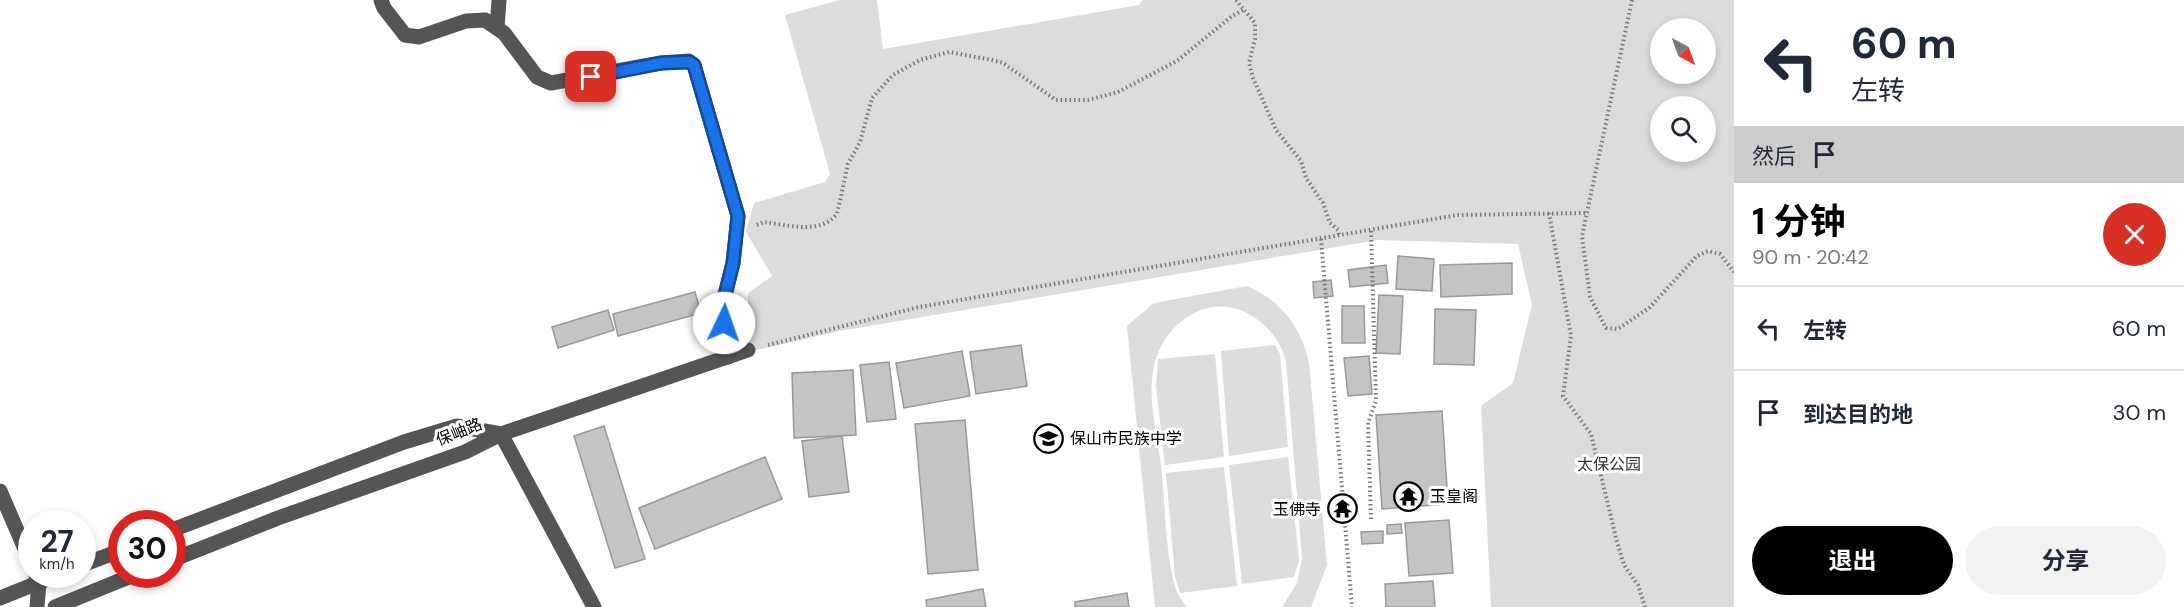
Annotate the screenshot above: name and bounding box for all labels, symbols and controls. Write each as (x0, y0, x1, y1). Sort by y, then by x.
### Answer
text: 60 m (1851, 16, 1957, 71)
north arrow (1650, 18, 1716, 84)
map controls (1650, 18, 1716, 162)
icon: left (1752, 24, 1830, 102)
pin (565, 51, 616, 102)
icon: arrive (574, 60, 607, 93)
text: 左转 (1851, 73, 1905, 108)
button: search (1650, 96, 1716, 162)
icon: arrive (1808, 138, 1841, 171)
text: 然后 (1752, 142, 1796, 171)
text: 1 分钟 (1752, 198, 1846, 245)
button: close (2103, 203, 2166, 266)
text: 90 m · 20:42 (1752, 244, 1869, 270)
position arrow (692, 291, 756, 355)
icon: left (1752, 312, 1785, 345)
text: 60 m (2112, 314, 2166, 343)
text: 左转 (1803, 316, 1847, 345)
icon: arrive (1752, 396, 1785, 429)
text: 30 m (2112, 398, 2166, 427)
text: 到达目的地 (1803, 400, 1913, 429)
street label: 保岫路 (433, 413, 485, 451)
school or university icon: 保山市民族中学 (1033, 422, 1065, 454)
place label: 保山市民族中学 (1070, 428, 1182, 449)
park label: 太保公园 (1577, 454, 1641, 475)
temple icon: 玉皇阁 (1393, 480, 1425, 512)
place label: 玉皇阁 (1430, 486, 1478, 507)
temple icon: 玉佛寺 (1326, 493, 1358, 525)
place label: 玉佛寺 (1273, 499, 1321, 520)
speed limit sign: 30 (108, 510, 186, 588)
text: 27 (40, 522, 74, 561)
button: 退出 (1752, 526, 1953, 595)
button: 分享 (1965, 526, 2166, 595)
text: km/h (39, 554, 75, 574)

